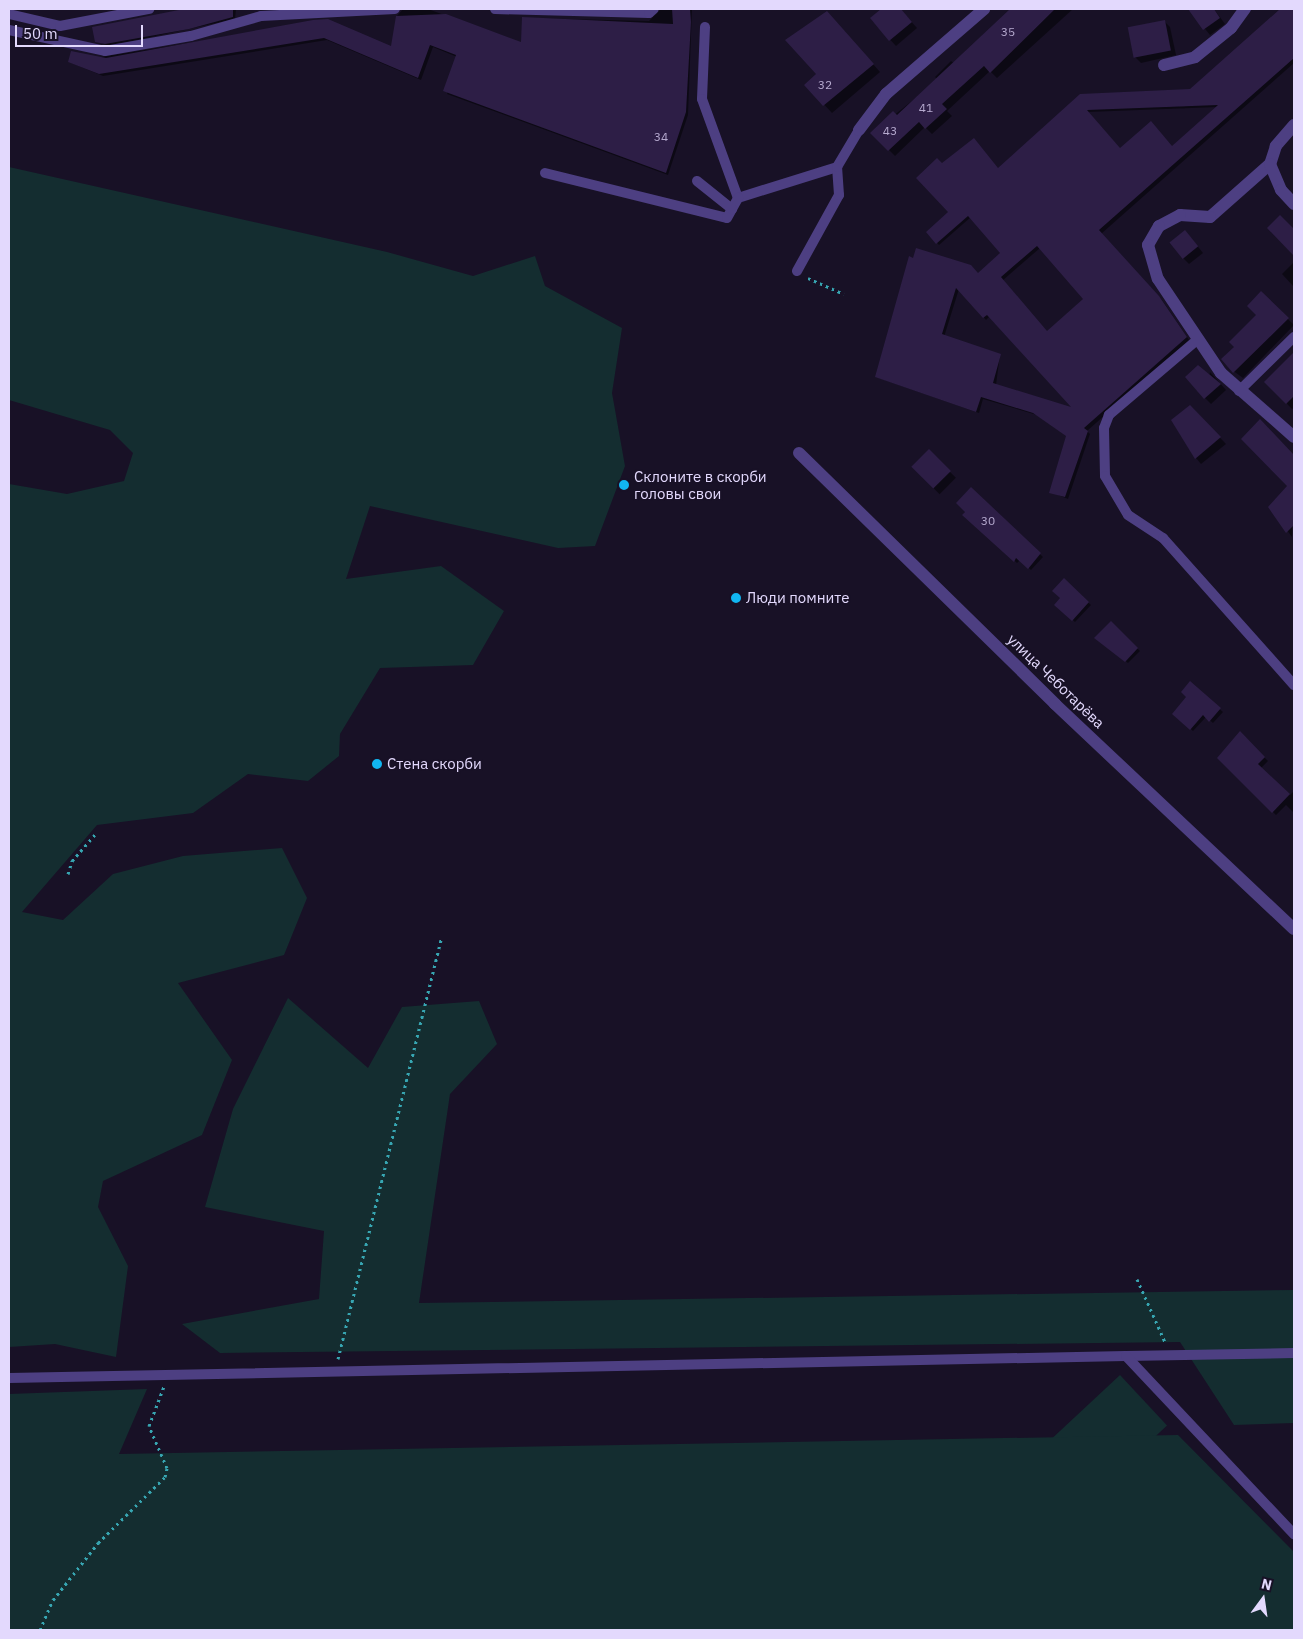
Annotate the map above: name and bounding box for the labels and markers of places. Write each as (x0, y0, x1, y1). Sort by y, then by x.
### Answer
place label: Склоните в скорби головы свои (634, 467, 767, 502)
marker: Склоните в скорби головы свои (618, 479, 630, 491)
place label: Люди помните (746, 589, 849, 607)
marker: Люди помните (730, 592, 742, 604)
place label: Стена скорби (387, 755, 482, 773)
marker: Стена скорби (371, 758, 383, 770)

